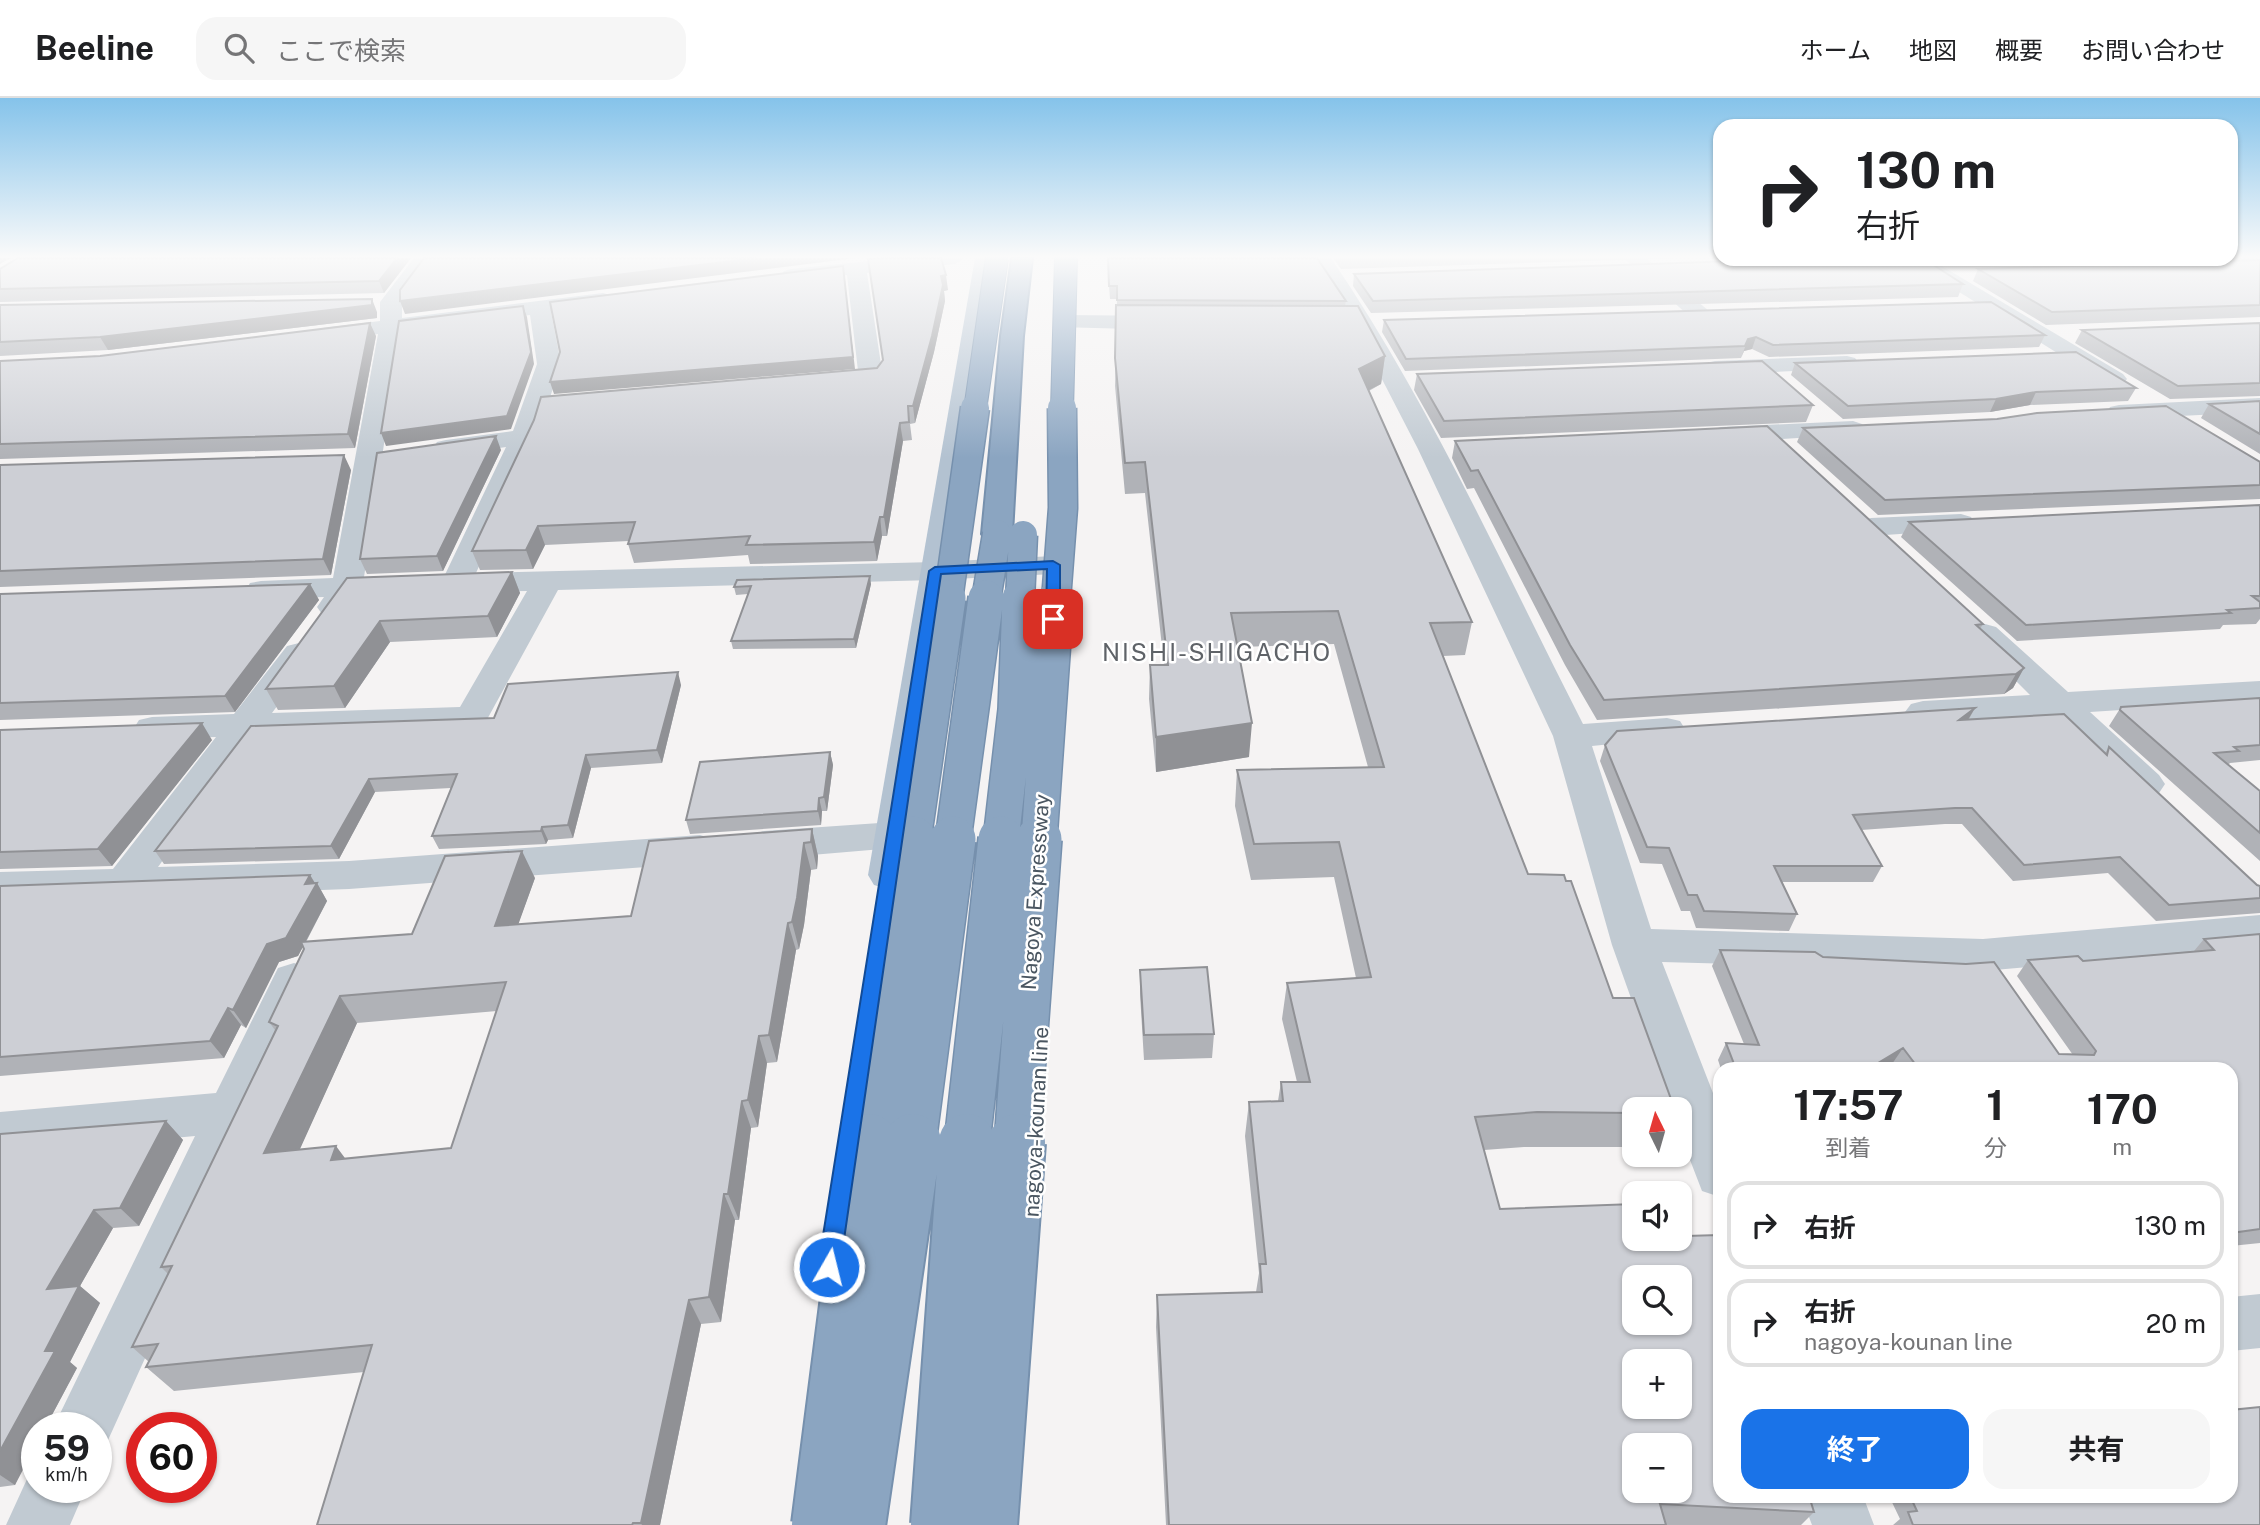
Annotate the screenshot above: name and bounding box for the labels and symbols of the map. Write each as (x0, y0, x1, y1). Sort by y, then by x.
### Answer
pin (1023, 589, 1083, 649)
district label: NISHI-SHIGACHO (1102, 638, 1332, 666)
street label: Nagoya Expressway (1016, 793, 1054, 991)
street label: nagoya-kounan line (1019, 1026, 1053, 1218)
north arrow (1622, 1097, 1692, 1167)
position arrow (792, 1230, 866, 1304)
speed limit sign: 60 (126, 1412, 217, 1503)

